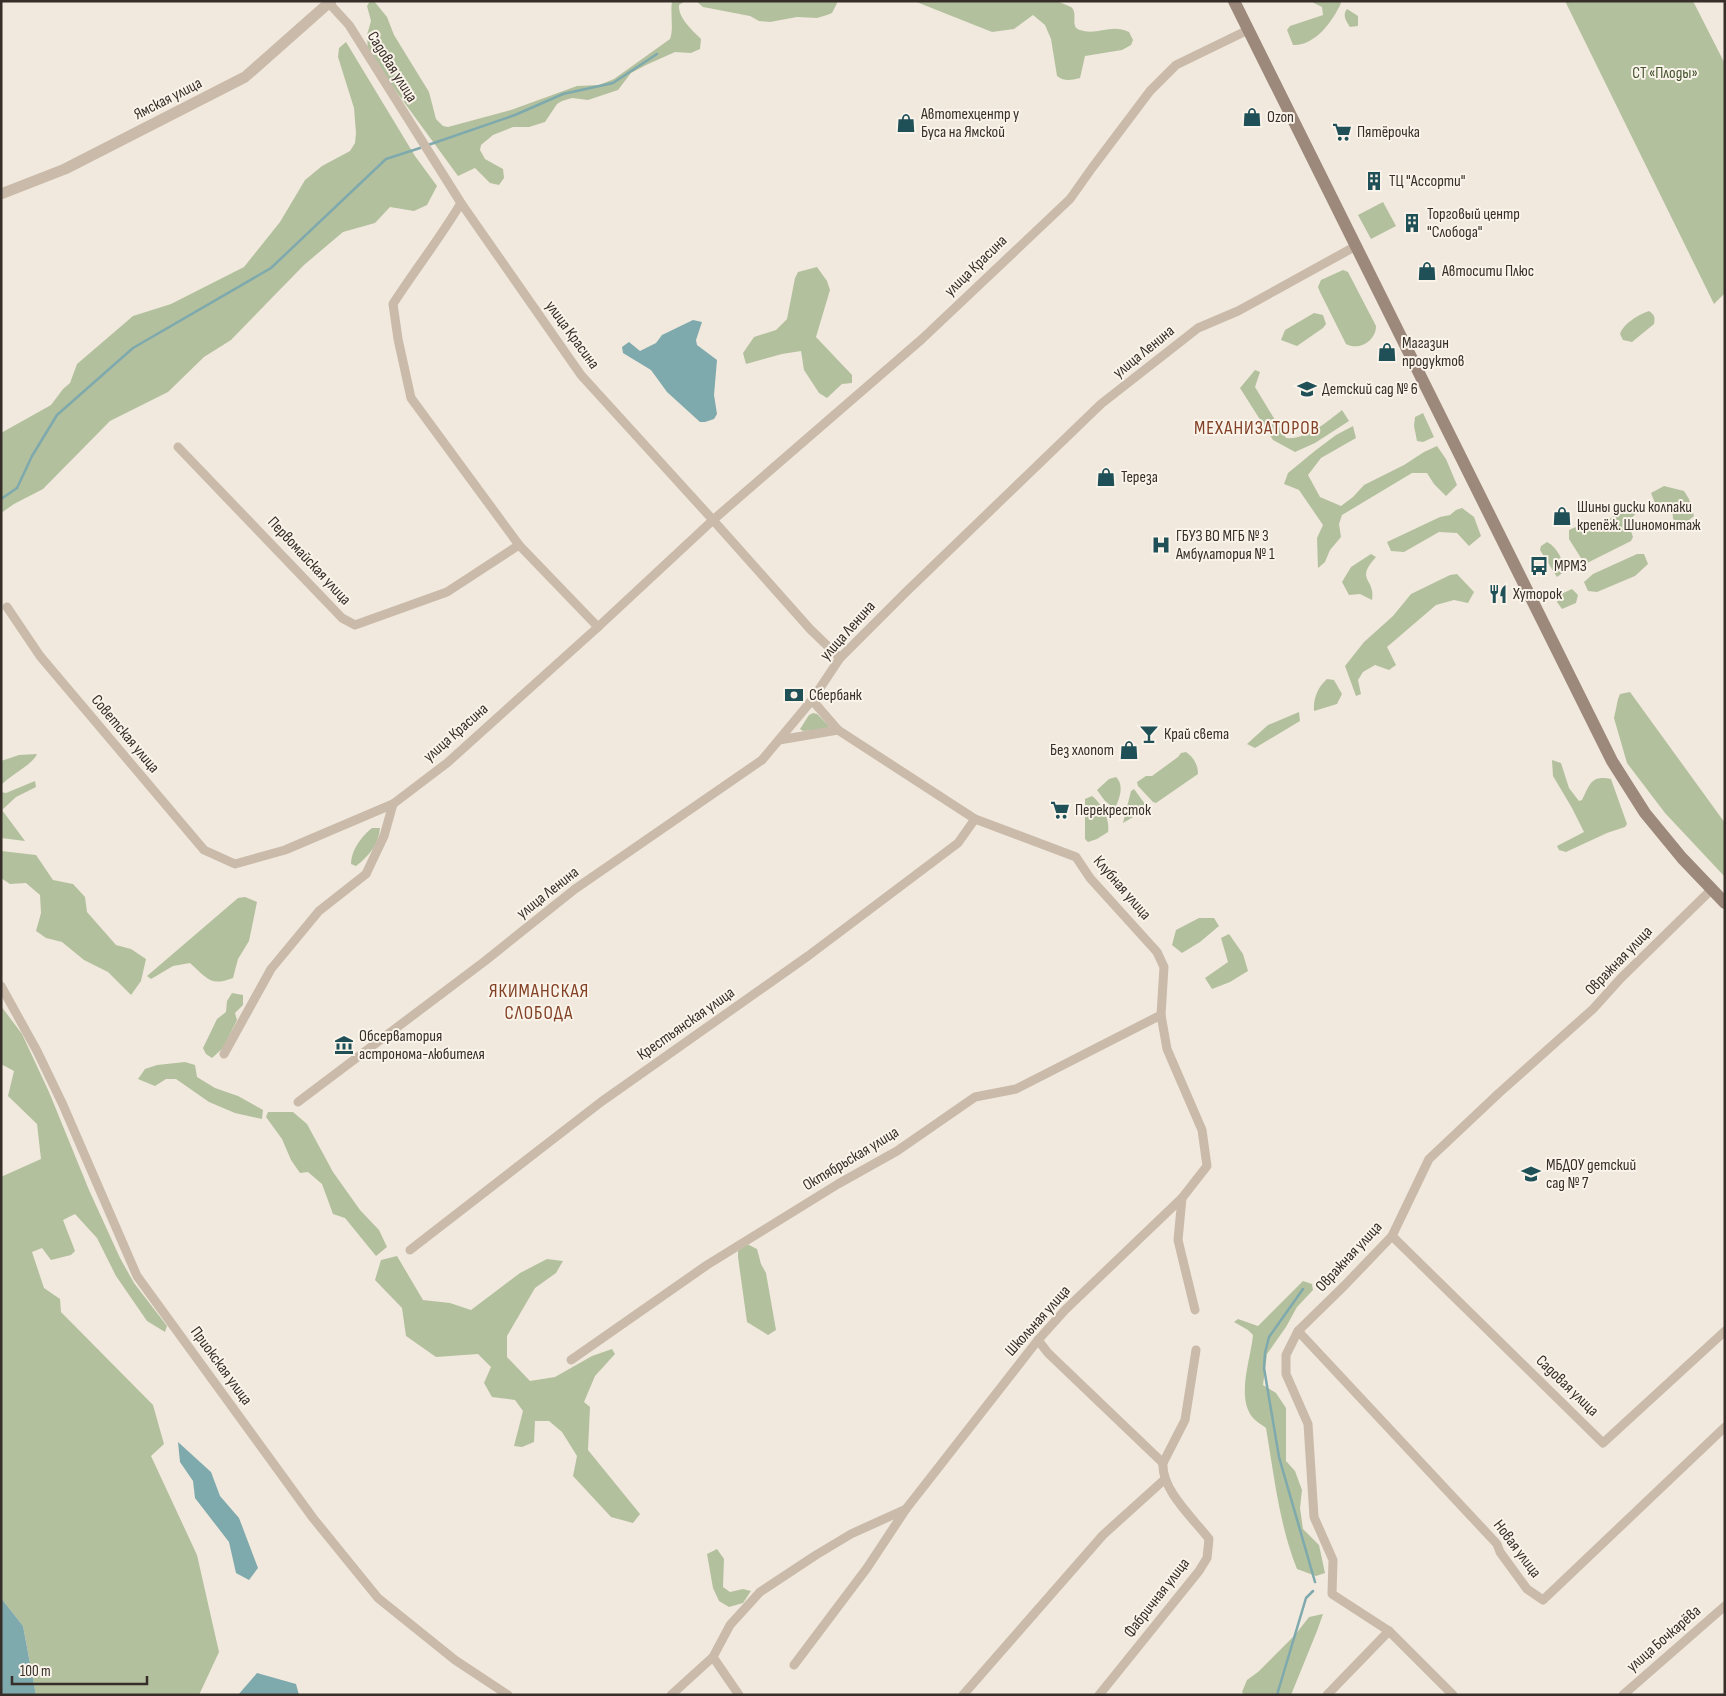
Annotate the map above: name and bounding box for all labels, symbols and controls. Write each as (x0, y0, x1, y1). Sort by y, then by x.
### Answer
street label: Садовая улица (363, 28, 421, 106)
park label: СТ «Плоды» (1632, 64, 1698, 83)
street label: Ямская улица (131, 74, 205, 124)
place label: Автотехцентр у Буса на Ямской (920, 105, 1019, 142)
shop icon: Ozon (1241, 106, 1263, 128)
place label: Ozon (1267, 108, 1294, 127)
shop icon: Автотехцентр у Буса на Ямской (895, 112, 917, 134)
supermarket icon: Пятёрочка (1331, 121, 1353, 143)
place label: Пятёрочка (1357, 123, 1420, 142)
building icon: ТЦ "Ассорти" (1363, 170, 1385, 192)
place label: ТЦ "Ассорти" (1389, 172, 1465, 191)
place label: Торговый центр "Слобода" (1427, 205, 1520, 242)
building icon: Торговый центр "Слобода" (1401, 212, 1423, 234)
street label: улица Красина (941, 232, 1011, 300)
shop icon: Автосити Плюс (1416, 260, 1438, 282)
place label: Автосити Плюс (1441, 262, 1534, 281)
street label: улица Красина (541, 297, 603, 373)
street label: улица Ленина (1109, 322, 1179, 382)
place label: Магазин продуктов (1402, 334, 1465, 371)
shop icon: Магазин продуктов (1376, 341, 1398, 363)
school or university icon: Детский сад № 6 (1296, 378, 1318, 400)
place label: Детский сад № 6 (1322, 380, 1418, 399)
district label: МЕХАНИЗАТОРОВ (1194, 417, 1320, 440)
shop icon: Тереза (1095, 466, 1117, 488)
place label: Тереза (1121, 468, 1158, 487)
place label: Шины диски колпаки крепёж. Шиномонтаж (1577, 498, 1701, 535)
shop icon: Шины диски колпаки крепёж. Шиномонтаж (1551, 505, 1573, 527)
street label: Первомайская улица (263, 513, 355, 609)
place label: ГБУЗ ВО МГБ № 3 Амбулатория № 1 (1175, 527, 1275, 564)
hospital icon: ГБУЗ ВО МГБ № 3 Амбулатория № 1 (1150, 534, 1172, 556)
bus stop icon: МРМЗ (1528, 555, 1550, 577)
place label: МРМЗ (1554, 557, 1587, 576)
restaurant icon: Хуторок (1487, 583, 1509, 605)
place label: Хуторок (1512, 585, 1563, 604)
street label: улица Ленина (816, 597, 880, 665)
bank icon: Сбербанк (783, 684, 805, 706)
place label: Сбербанк (809, 686, 863, 705)
street label: Советская улица (87, 691, 163, 777)
street label: улица Красина (420, 700, 492, 766)
bar icon: Край света (1138, 723, 1160, 745)
place label: Край света (1164, 725, 1229, 744)
shop icon: Без хлопот (1118, 739, 1140, 761)
place label: Без хлопот (1050, 741, 1114, 760)
supermarket icon: Перекресток (1049, 799, 1071, 821)
place label: Перекресток (1075, 801, 1152, 820)
street label: Клубная улица (1089, 852, 1155, 924)
street label: улица Ленина (513, 863, 583, 923)
street label: Овражная улица (1581, 922, 1657, 1000)
district label: ЯКИМАНСКАЯ СЛОБОДА (489, 980, 589, 1025)
street label: Крестьянская улица (634, 983, 738, 1065)
place label: Обсерватория астронома-любителя (359, 1027, 485, 1064)
museum icon: Обсерватория астронома-любителя (333, 1034, 355, 1056)
street label: Октябрьская улица (800, 1123, 902, 1195)
place label: МБДОУ детский сад № 7 (1546, 1156, 1636, 1193)
school or university icon: МБДОУ детский сад № 7 (1520, 1163, 1542, 1185)
street label: Овражная улица (1312, 1218, 1386, 1296)
street label: Школьная улица (1001, 1282, 1075, 1360)
street label: Приокская улица (186, 1323, 256, 1409)
street label: Садовая улица (1532, 1351, 1602, 1421)
street label: Новая улица (1489, 1516, 1545, 1582)
street label: Фабричная улица (1120, 1555, 1194, 1641)
street label: улица Бочкарёва (1623, 1602, 1705, 1676)
scale bar (12, 1654, 148, 1686)
text: 100 m (20, 1662, 51, 1681)

